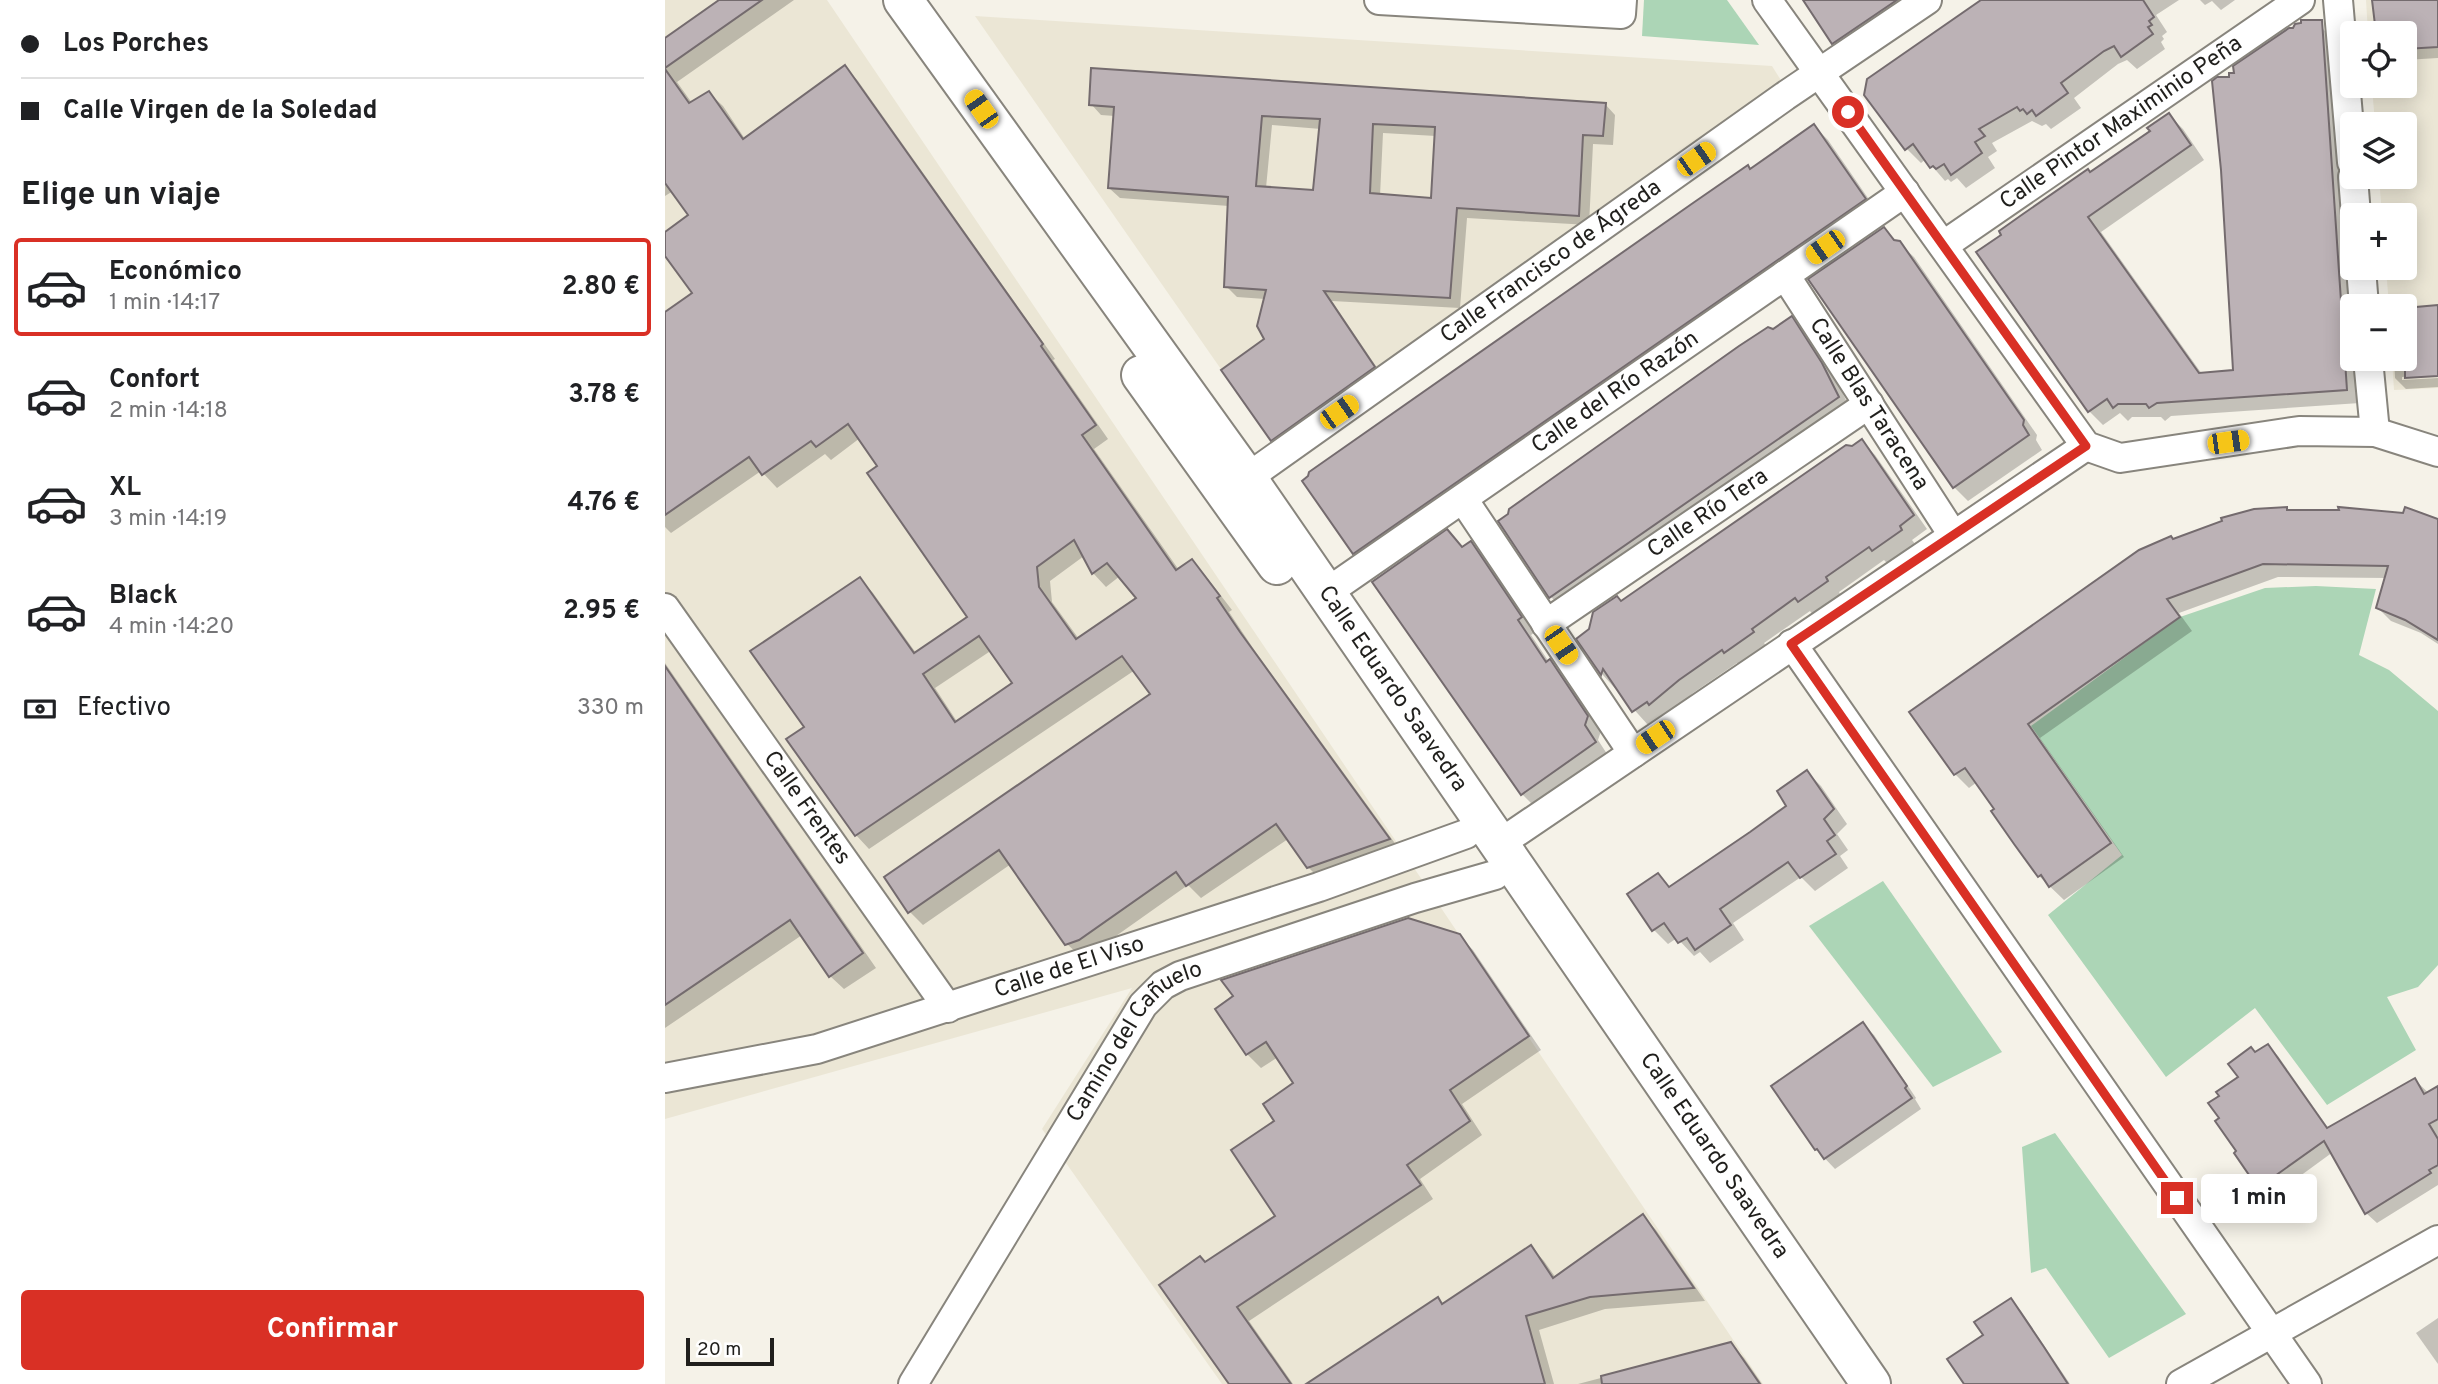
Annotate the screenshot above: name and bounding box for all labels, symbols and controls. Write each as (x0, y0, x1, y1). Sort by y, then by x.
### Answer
map controls (2340, 21, 2417, 371)
button: locate (2340, 21, 2417, 98)
text: Los Porches (63, 28, 209, 61)
street label: Calle Pintor Maximinio Peña (1994, 30, 2248, 217)
car (961, 86, 1002, 132)
text: Calle Virgen de la Soledad (63, 95, 378, 128)
route start (1832, 96, 1864, 128)
button: layers (2340, 112, 2417, 189)
car (1673, 138, 1720, 180)
street label: Calle Francisco de Ágreda (1435, 174, 1667, 350)
text: Elige un viaje (21, 176, 221, 216)
button: + (2340, 203, 2417, 280)
car (1802, 226, 1849, 268)
icon: car (25, 256, 88, 319)
text: Económico (109, 256, 242, 289)
text: 2.80 € (562, 271, 640, 304)
text: 1 min · 14:17 (109, 289, 220, 318)
button: − (2340, 294, 2417, 371)
street label: Calle Blas Taracena (1802, 312, 1935, 496)
street label: Calle del Río Razón (1526, 324, 1705, 461)
icon: car (25, 364, 88, 427)
text: Confort (109, 364, 200, 397)
text: 3.78 € (568, 379, 640, 412)
car (1316, 391, 1363, 433)
text: 2 min · 14:18 (109, 397, 228, 426)
car (2206, 429, 2251, 455)
street label: Calle Río Tera (1642, 462, 1774, 565)
icon: car (25, 472, 88, 535)
text: XL (109, 472, 141, 505)
text: 4.76 € (568, 487, 640, 520)
text: 3 min · 14:19 (109, 505, 227, 534)
icon: car (25, 580, 88, 643)
text: Black (109, 580, 178, 613)
street label: Calle Eduardo Saavedra (1311, 580, 1473, 798)
text: 2.95 € (563, 595, 640, 628)
text: 4 min · 14:20 (109, 613, 234, 642)
car (1541, 622, 1582, 668)
icon: cash (21, 690, 59, 728)
text: Efectivo (77, 692, 171, 725)
text: 330 m (577, 694, 644, 723)
car (1632, 717, 1679, 757)
street label: Calle Frentes (756, 745, 857, 871)
street label: Calle de El Viso (991, 930, 1148, 1005)
street label: Camino del Cañuelo (1061, 955, 1206, 1128)
street label: Calle Eduardo Saavedra (1633, 1047, 1795, 1265)
callout: 1 min (2201, 1174, 2317, 1222)
route end (2161, 1182, 2193, 1214)
text: 1 min (2231, 1184, 2287, 1213)
button: Confirmar (21, 1290, 644, 1370)
scale bar (686, 1335, 773, 1367)
text: 20 m (697, 1338, 741, 1362)

